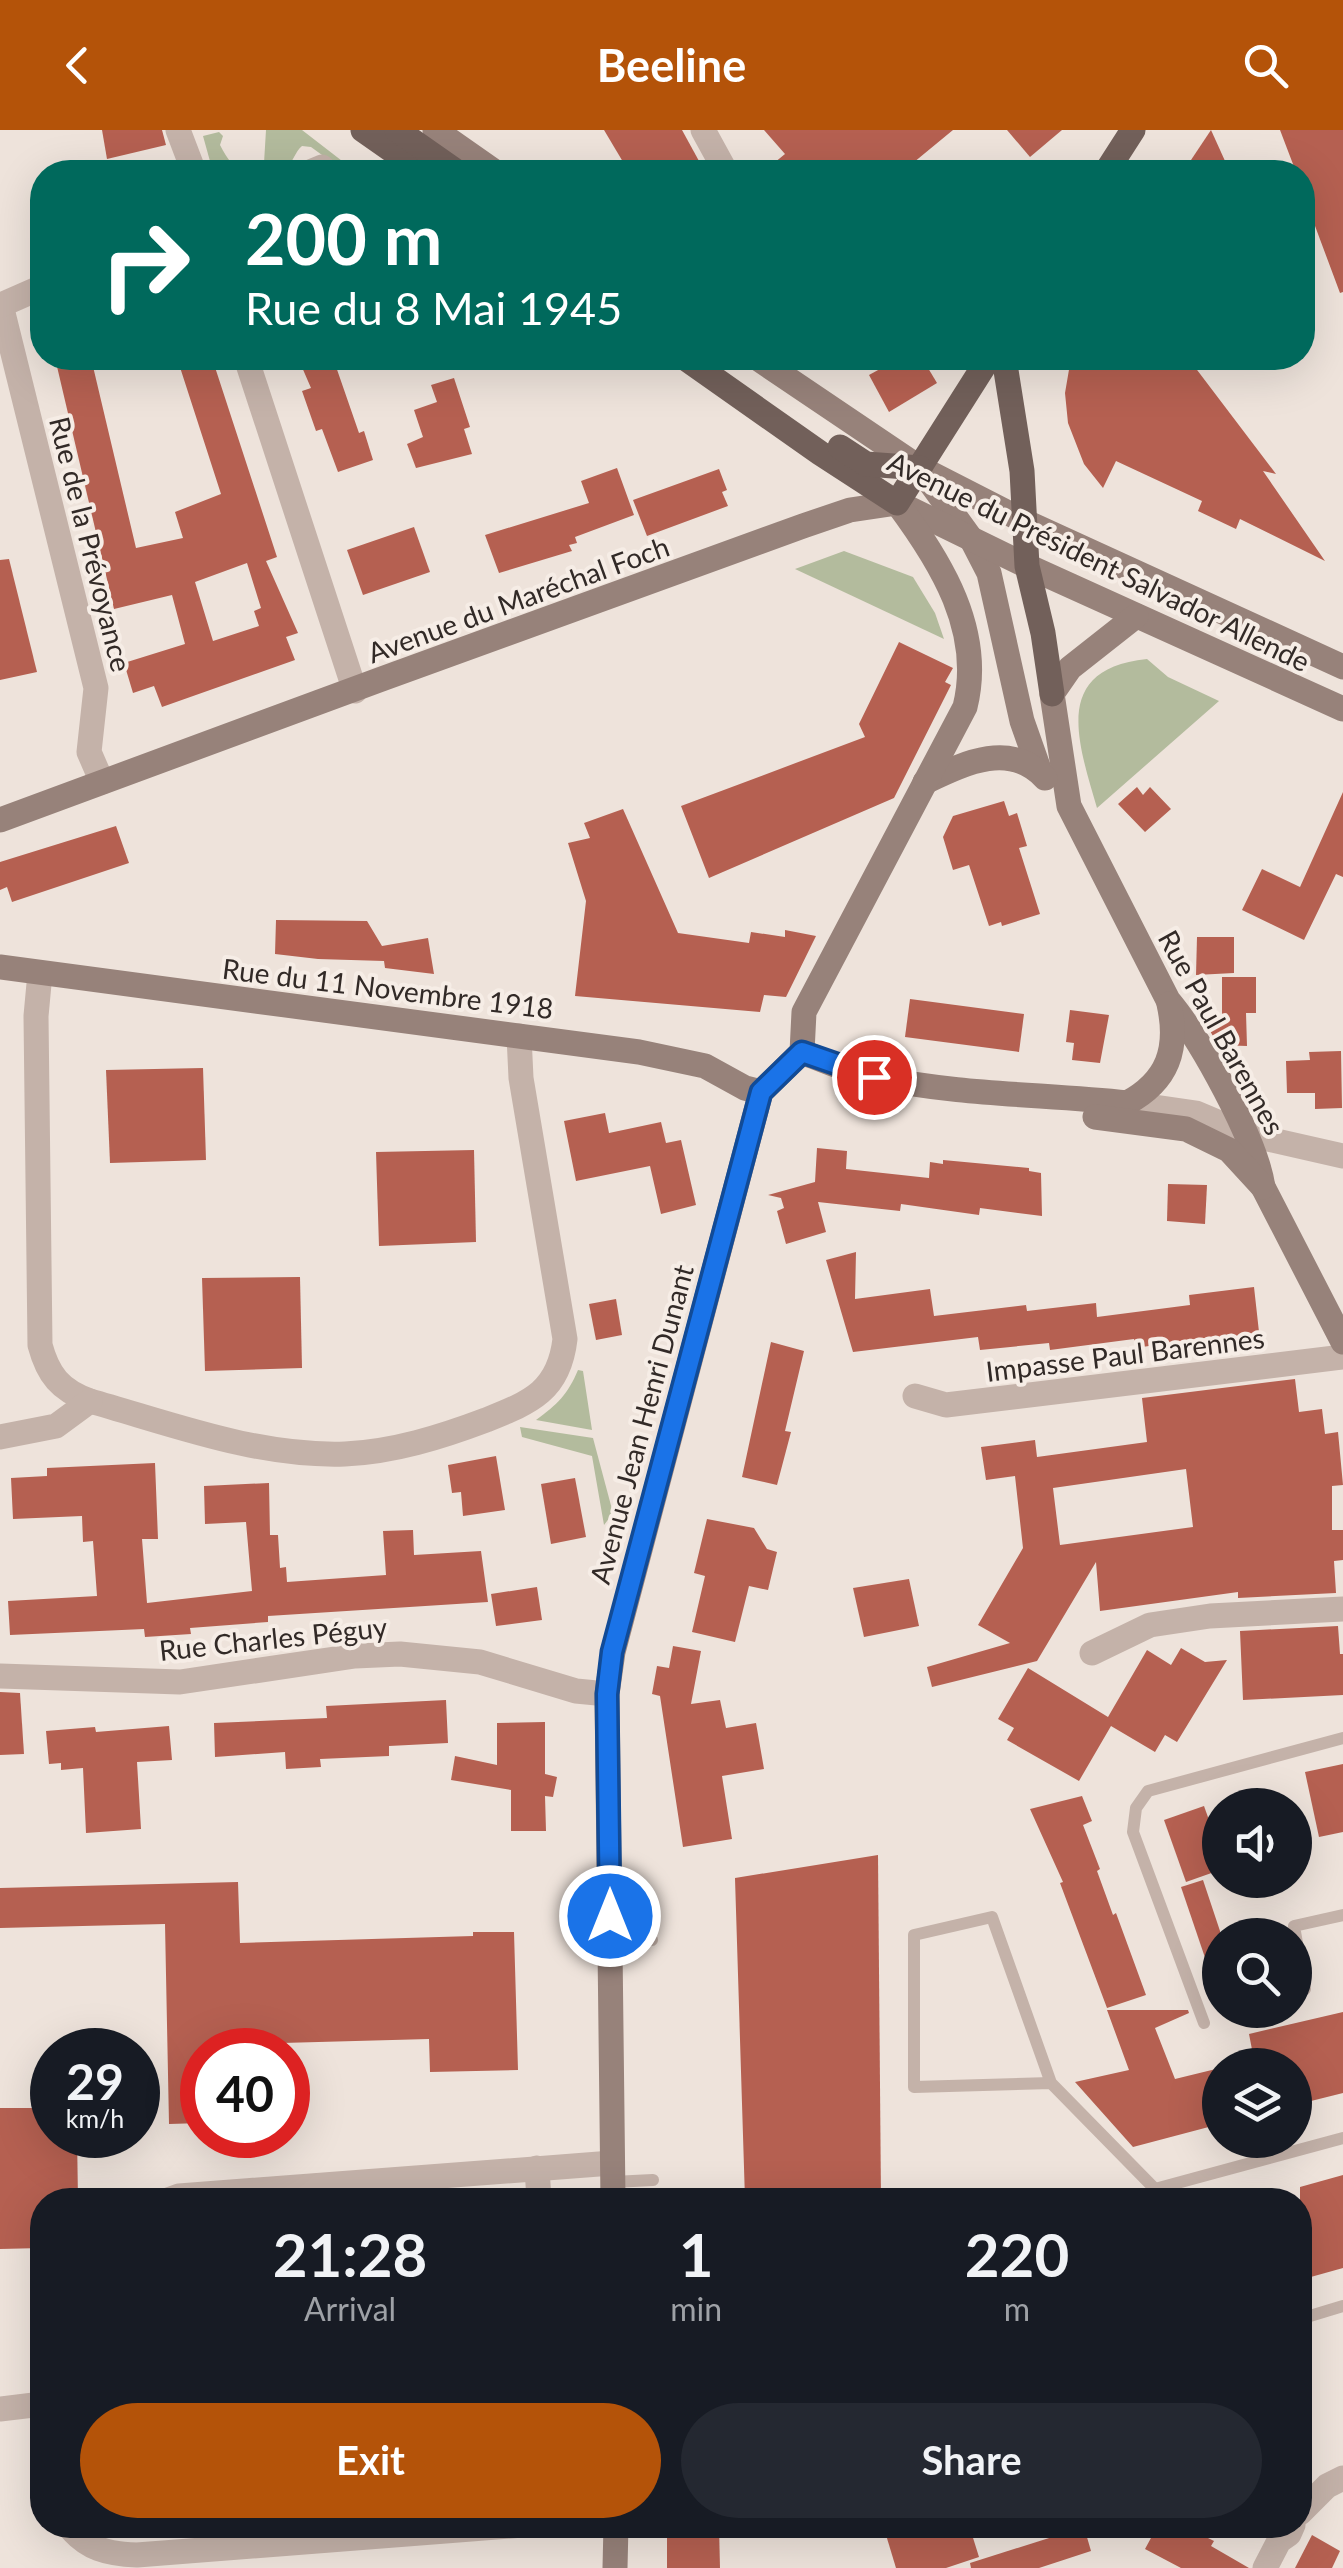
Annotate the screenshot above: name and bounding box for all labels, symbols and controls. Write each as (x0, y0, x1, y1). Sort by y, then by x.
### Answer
icon: back (50, 38, 105, 93)
text: Beeline (597, 38, 746, 92)
icon: search (1238, 38, 1293, 93)
text: 200 m (245, 196, 442, 280)
icon: right (80, 200, 210, 330)
text: Rue du 8 Mai 1945 (245, 281, 622, 335)
street label: Rue de la Prévoyance (43, 413, 139, 675)
street label: Avenue du Président Salvador Allende (883, 444, 1315, 678)
street label: Avenue du Maréchal Foch (363, 529, 673, 669)
street label: Rue Paul Barennes (1152, 924, 1292, 1140)
street label: Rue du 11 Novembre 1918 (221, 951, 555, 1025)
pin (832, 1035, 917, 1120)
icon: arrive (847, 1050, 902, 1105)
street label: Avenue Jean Henri Dunant (582, 1261, 700, 1587)
street label: Impasse Paul Barennes (984, 1320, 1266, 1388)
street label: Rue Charles Péguy (157, 1609, 389, 1667)
map controls (1202, 1788, 1312, 2158)
button: sound (1202, 1788, 1312, 1898)
position arrow (558, 1864, 662, 1968)
button: search (1202, 1918, 1312, 2028)
speed limit sign: 40 (180, 2028, 310, 2158)
button: layers (1202, 2048, 1312, 2158)
text: 29 (66, 2051, 124, 2111)
text: km/h (66, 2103, 124, 2133)
text: 21:28 (273, 2218, 427, 2290)
text: 1 (679, 2218, 714, 2290)
text: 220 (965, 2218, 1069, 2290)
text: Arrival (304, 2289, 396, 2328)
text: min (670, 2289, 722, 2328)
text: m (1004, 2289, 1030, 2328)
button: Exit (80, 2403, 661, 2518)
button: Share (681, 2403, 1262, 2518)

